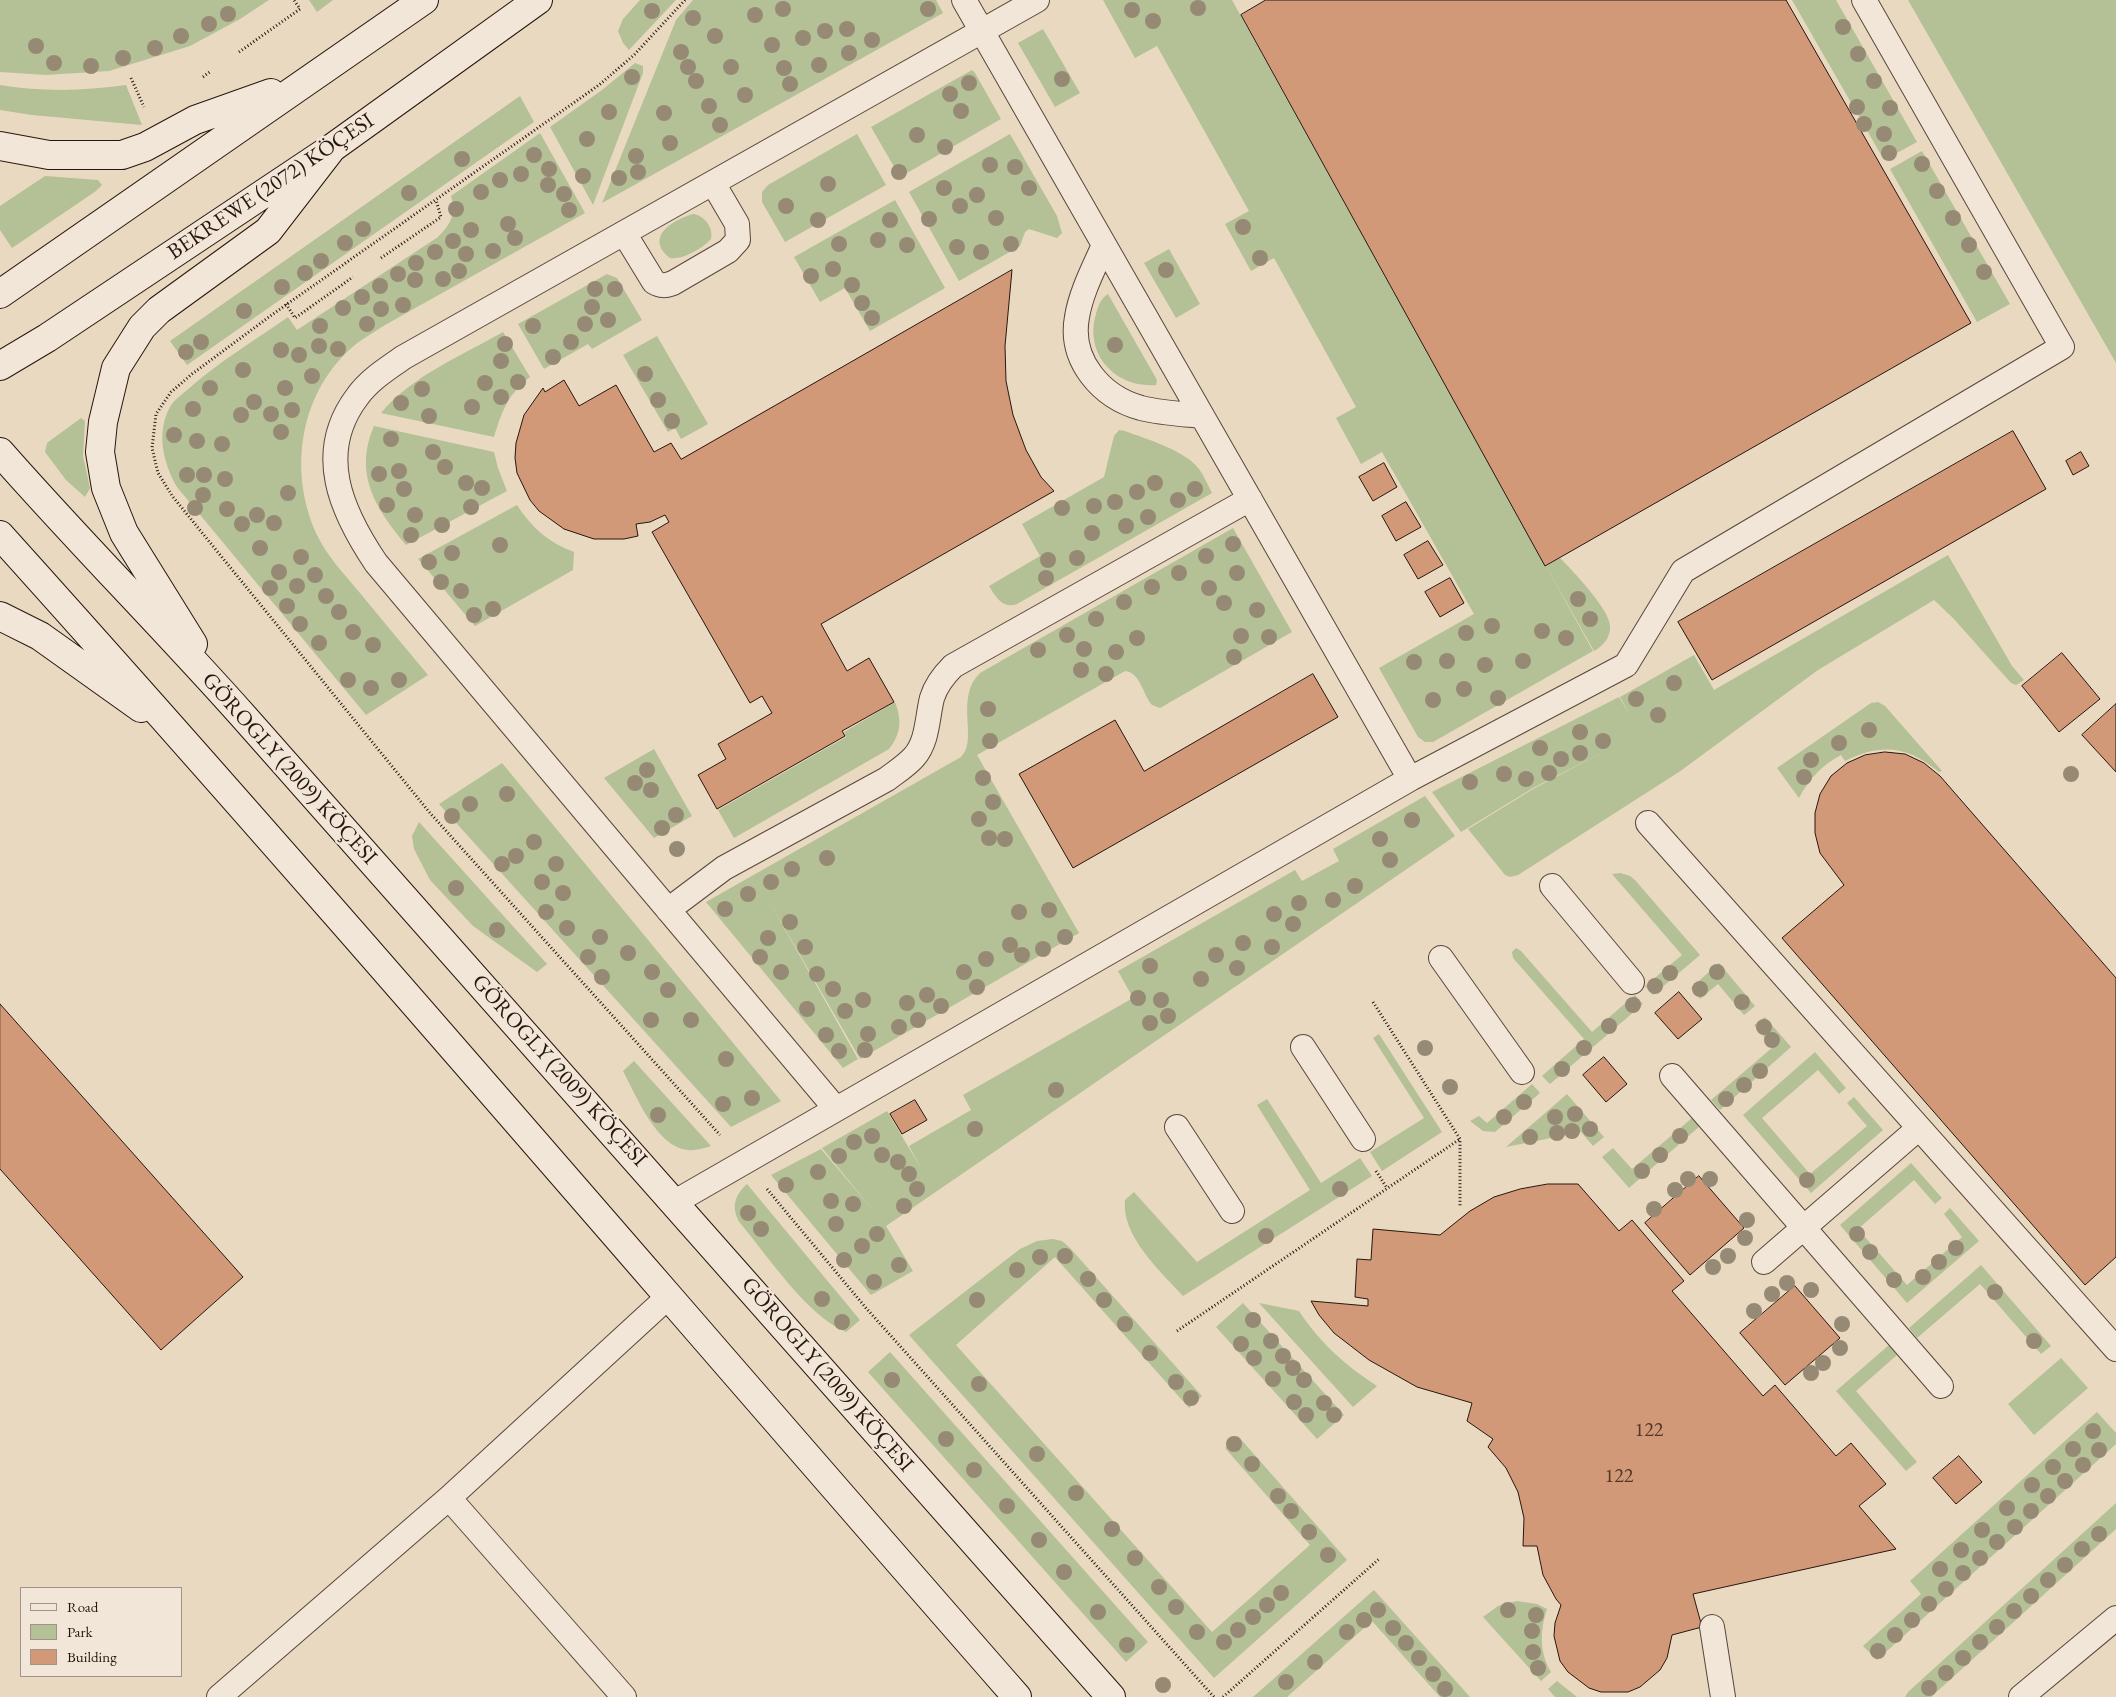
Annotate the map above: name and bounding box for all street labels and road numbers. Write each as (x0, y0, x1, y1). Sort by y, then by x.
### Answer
street label: BEKREWE (2072) KÖÇESI (163, 108, 379, 266)
street label: GÖROGLY (2009) KÖÇESI (196, 668, 382, 870)
street label: GÖROGLY (2009) KÖÇESI (466, 970, 652, 1172)
street label: GÖROGLY (2009) KÖÇESI (735, 1272, 919, 1478)

